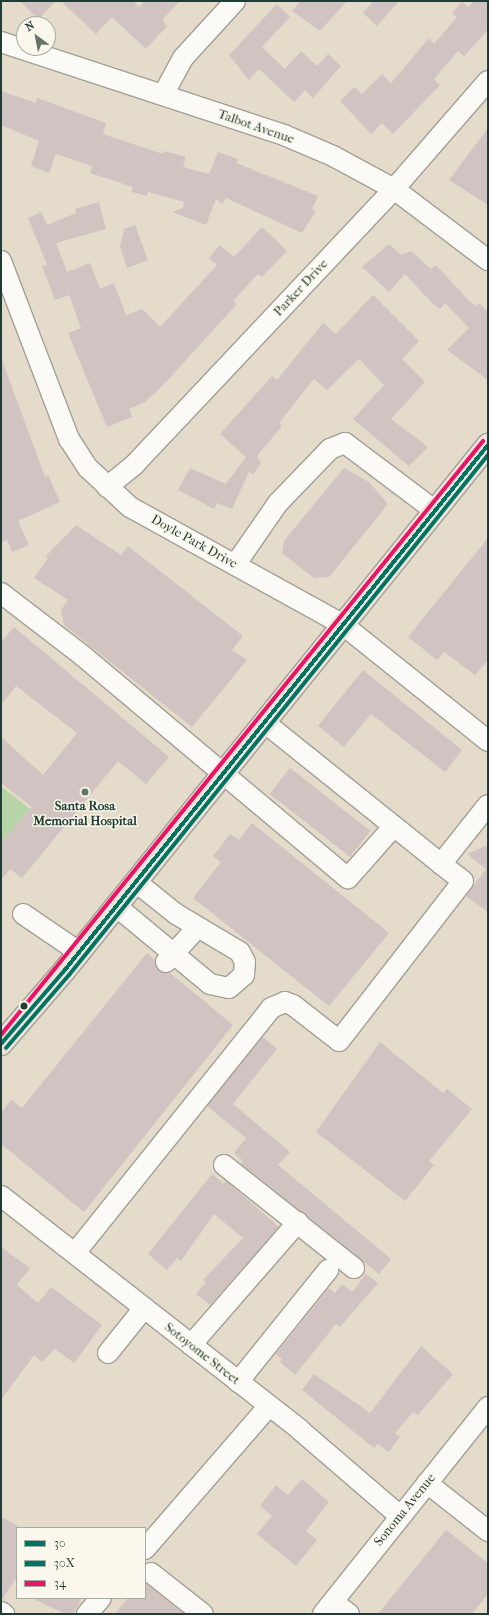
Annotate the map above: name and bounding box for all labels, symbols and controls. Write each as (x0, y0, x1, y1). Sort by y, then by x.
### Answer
north arrow (16, 16, 56, 56)
text: N (23, 19, 37, 34)
street label: Talbot Avenue (216, 107, 296, 147)
street label: Parker Drive (271, 256, 331, 320)
street label: Doyle Park Drive (148, 512, 240, 572)
marker: Santa Rosa Memorial Hospital (79, 786, 91, 798)
place label: Santa Rosa Memorial Hospital (33, 799, 137, 830)
unlabelled marker (19, 1001, 29, 1011)
street label: Sotoyome Street (161, 1320, 243, 1388)
street label: Sonoma Avenue (371, 1471, 439, 1549)
legend (16, 1527, 146, 1599)
text: 30 (54, 1536, 66, 1550)
text: 30X (54, 1556, 75, 1570)
text: 34 (54, 1576, 66, 1590)

